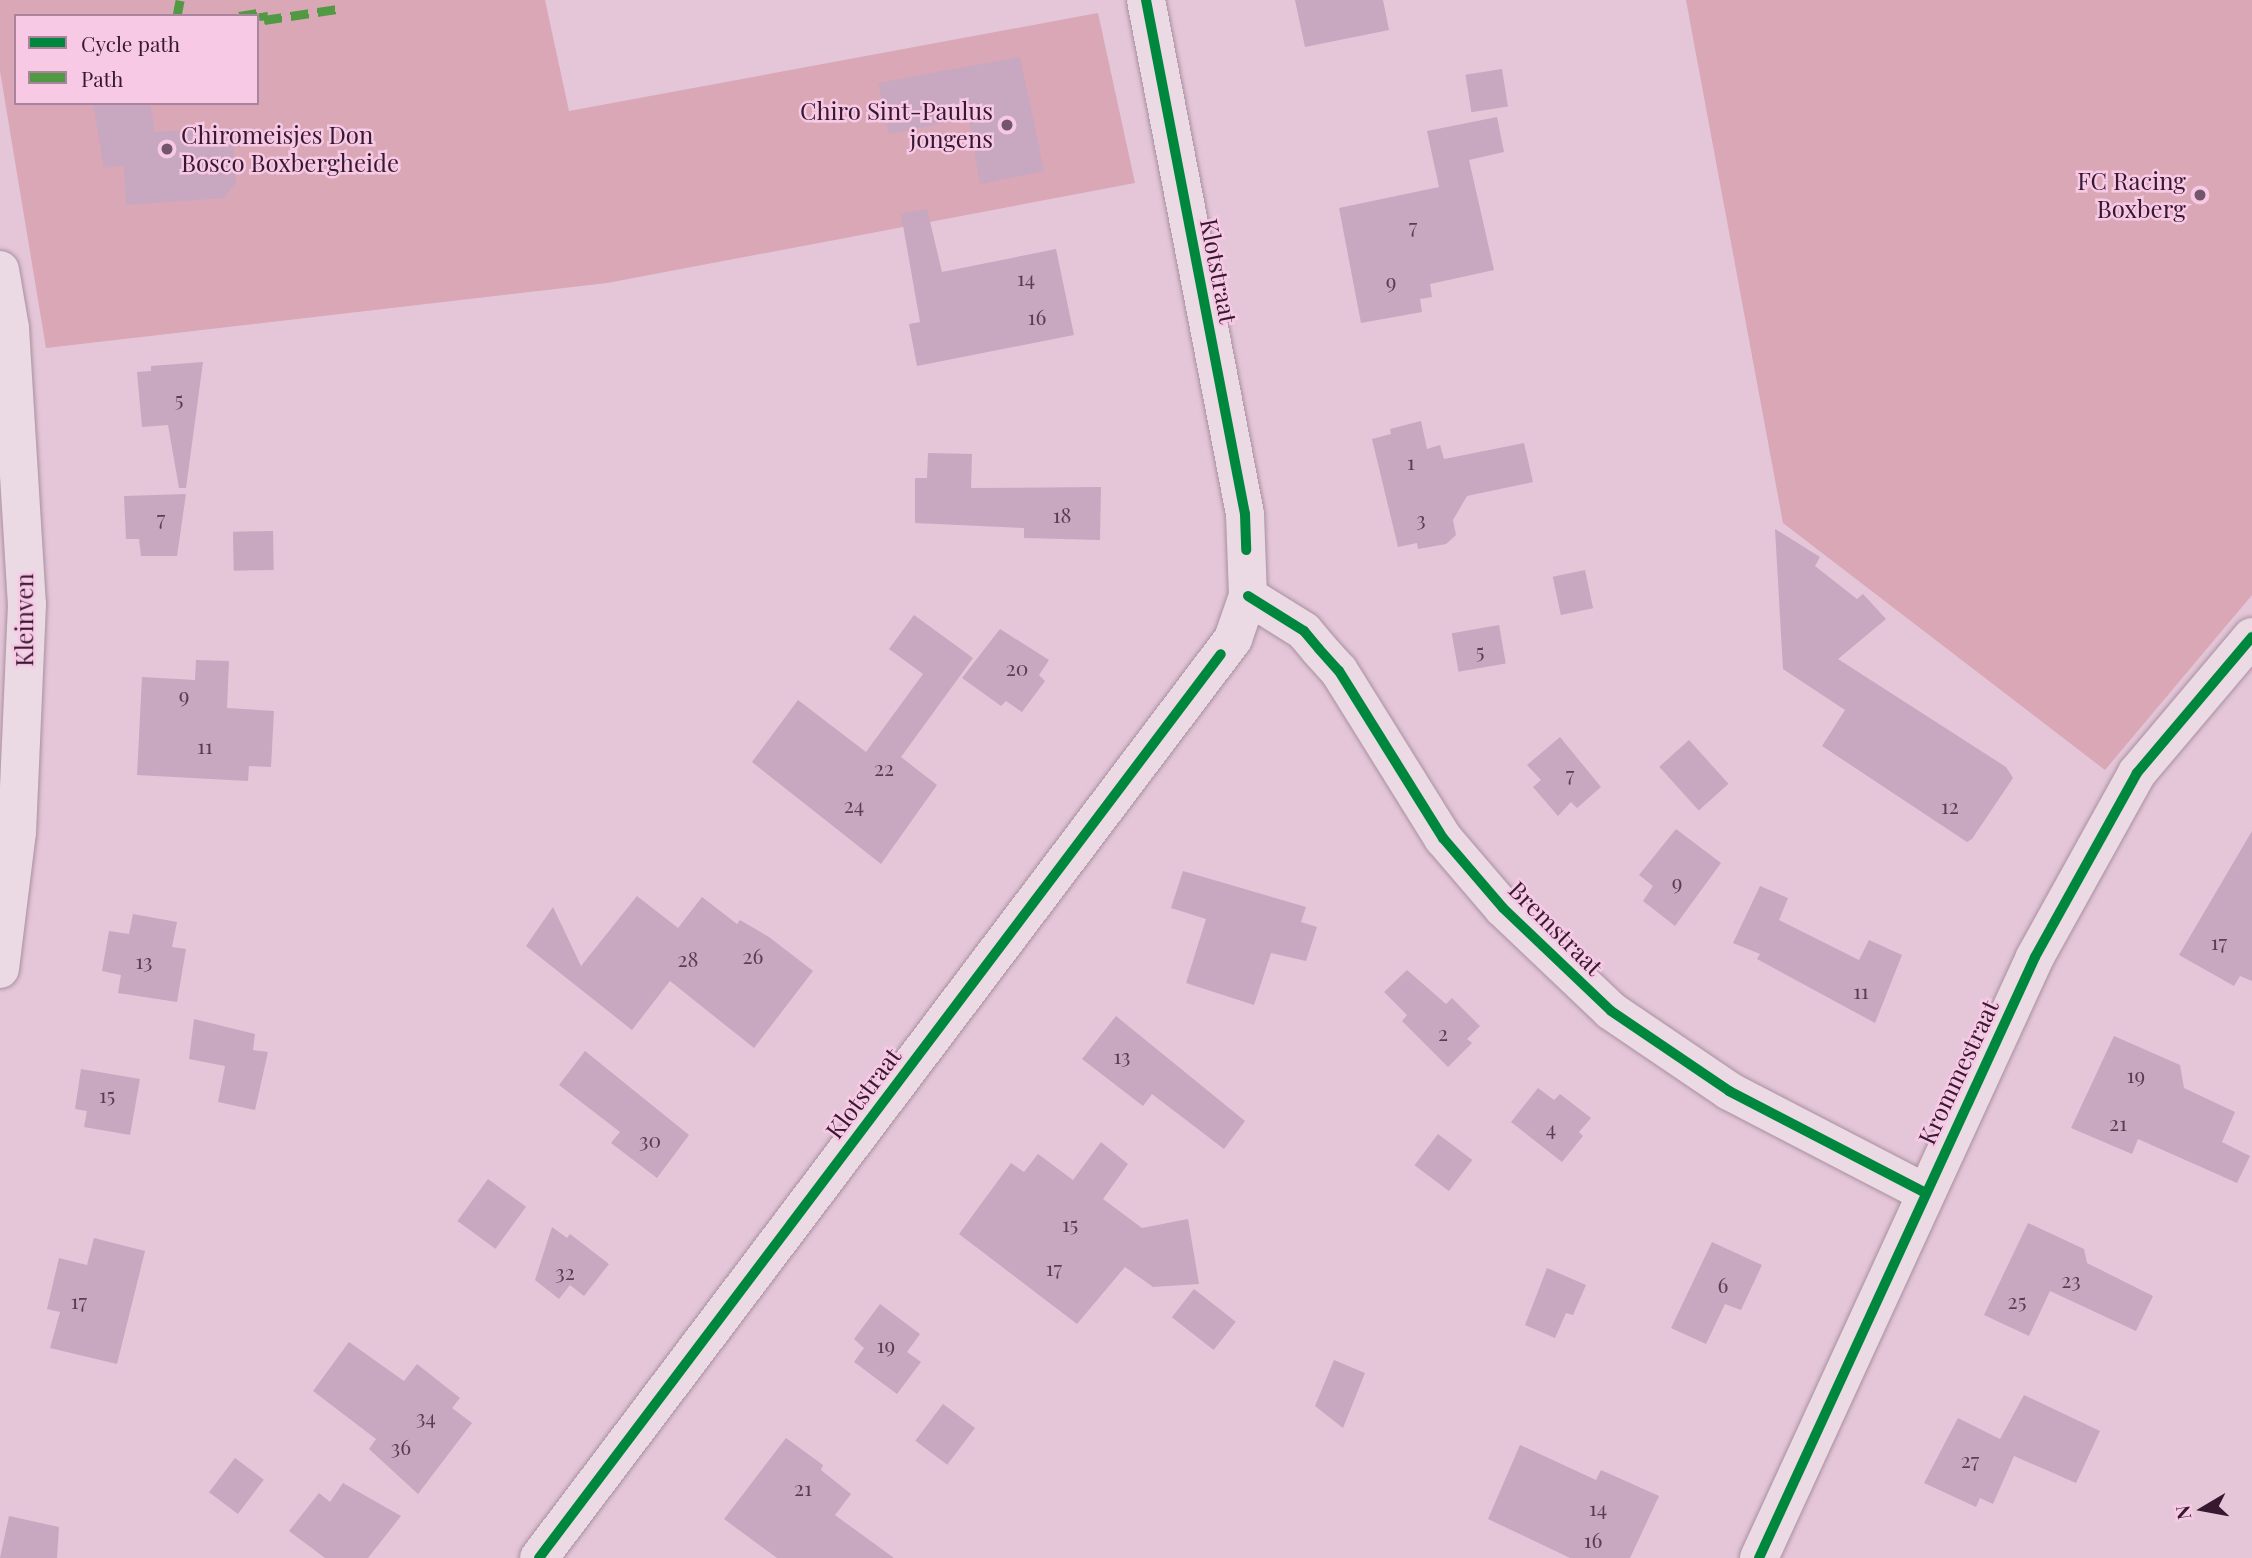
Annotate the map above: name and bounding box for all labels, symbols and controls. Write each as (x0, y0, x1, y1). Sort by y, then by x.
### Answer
legend (14, 14, 259, 105)
text: Cycle path (81, 29, 180, 57)
text: Path (81, 64, 123, 92)
place label: Chiro Sint-Paulus jongens (800, 97, 993, 153)
marker: Chiro Sint-Paulus jongens (999, 117, 1015, 133)
place label: Chiromeisjes Don Bosco Boxbergheide (181, 121, 399, 177)
marker: Chiromeisjes Don Bosco Boxbergheide (159, 141, 175, 157)
place label: FC Racing Boxberg (2077, 167, 2186, 223)
marker: FC Racing Boxberg (2192, 187, 2208, 203)
house number: 7 (1409, 212, 1417, 238)
street label: Klotstraat (1195, 216, 1243, 326)
house number: 14 (1017, 264, 1035, 290)
house number: 9 (1386, 267, 1396, 293)
house number: 16 (1028, 303, 1046, 329)
house number: 5 (175, 385, 183, 411)
house number: 1 (1407, 448, 1415, 474)
house number: 18 (1053, 501, 1071, 527)
house number: 7 (157, 504, 165, 530)
house number: 3 (1416, 505, 1426, 531)
street label: Kleinven (10, 573, 38, 667)
house number: 5 (1476, 637, 1484, 663)
house number: 20 (1006, 654, 1028, 680)
house number: 9 (179, 681, 189, 707)
house number: 11 (197, 732, 213, 758)
house number: 22 (874, 754, 894, 780)
house number: 7 (1566, 760, 1574, 786)
house number: 24 (844, 791, 864, 817)
house number: 12 (1941, 792, 1959, 818)
house number: 9 (1672, 868, 1682, 894)
street label: Bremstraat (1503, 875, 1609, 981)
house number: 17 (2211, 928, 2227, 954)
house number: 26 (743, 942, 763, 968)
house number: 28 (678, 945, 698, 971)
house number: 13 (136, 947, 152, 973)
house number: 11 (1853, 977, 1869, 1003)
street label: Krommestraat (1912, 995, 2004, 1149)
house number: 2 (1438, 1019, 1448, 1045)
street label: Klotstraat (820, 1042, 906, 1144)
house number: 13 (1114, 1042, 1130, 1068)
house number: 19 (2127, 1061, 2145, 1087)
house number: 15 (99, 1081, 115, 1107)
house number: 21 (2109, 1109, 2127, 1135)
house number: 4 (1546, 1114, 1556, 1140)
house number: 30 (639, 1126, 661, 1152)
house number: 15 (1062, 1210, 1078, 1236)
house number: 17 (1046, 1254, 1062, 1280)
house number: 32 (555, 1258, 575, 1284)
house number: 23 (2061, 1266, 2081, 1292)
house number: 6 (1718, 1271, 1728, 1297)
house number: 17 (71, 1287, 87, 1313)
house number: 25 (2008, 1287, 2026, 1313)
house number: 19 (877, 1331, 895, 1357)
house number: 34 (416, 1403, 436, 1429)
house number: 36 (391, 1433, 411, 1459)
house number: 27 (1961, 1446, 1979, 1472)
house number: 21 (794, 1474, 812, 1500)
north arrow (2168, 1474, 2238, 1544)
house number: 14 (1589, 1494, 1607, 1520)
text: N (2168, 1504, 2196, 1522)
house number: 16 (1584, 1526, 1602, 1552)

